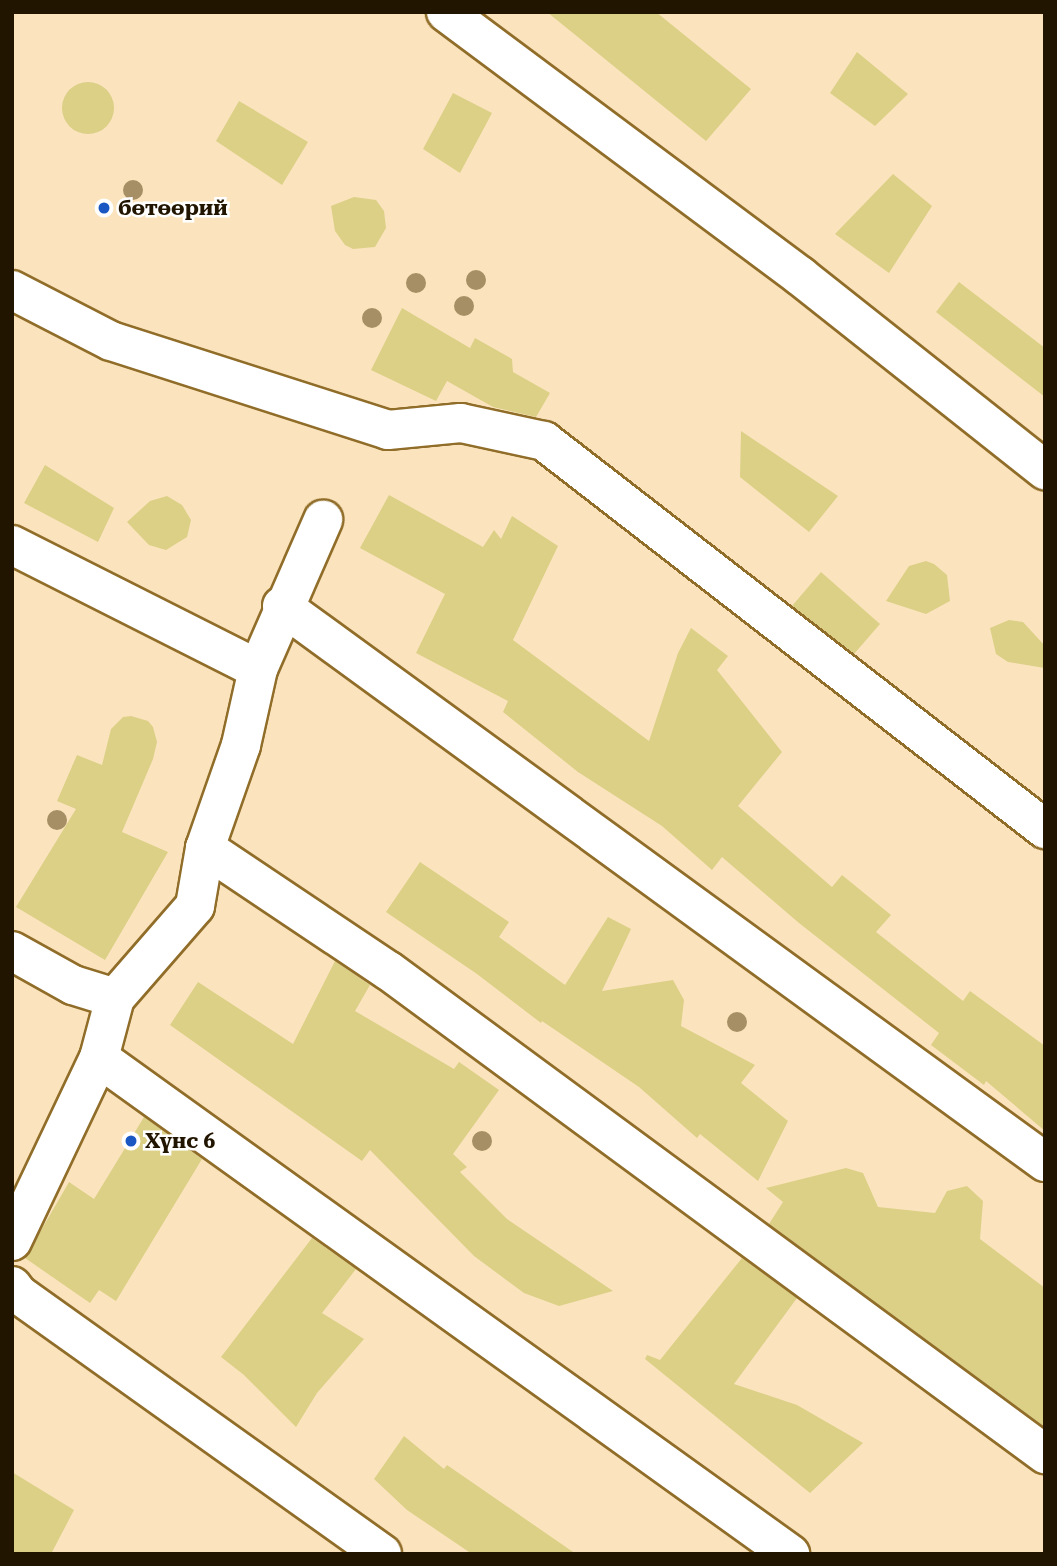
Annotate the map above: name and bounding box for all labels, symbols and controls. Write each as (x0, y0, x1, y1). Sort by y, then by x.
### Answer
place label: бөтөөрий (118, 195, 228, 221)
marker: бөтөөрий (96, 200, 112, 216)
place label: Хүнс 6 (145, 1128, 215, 1154)
marker: Хүнс 6 (123, 1133, 139, 1149)

